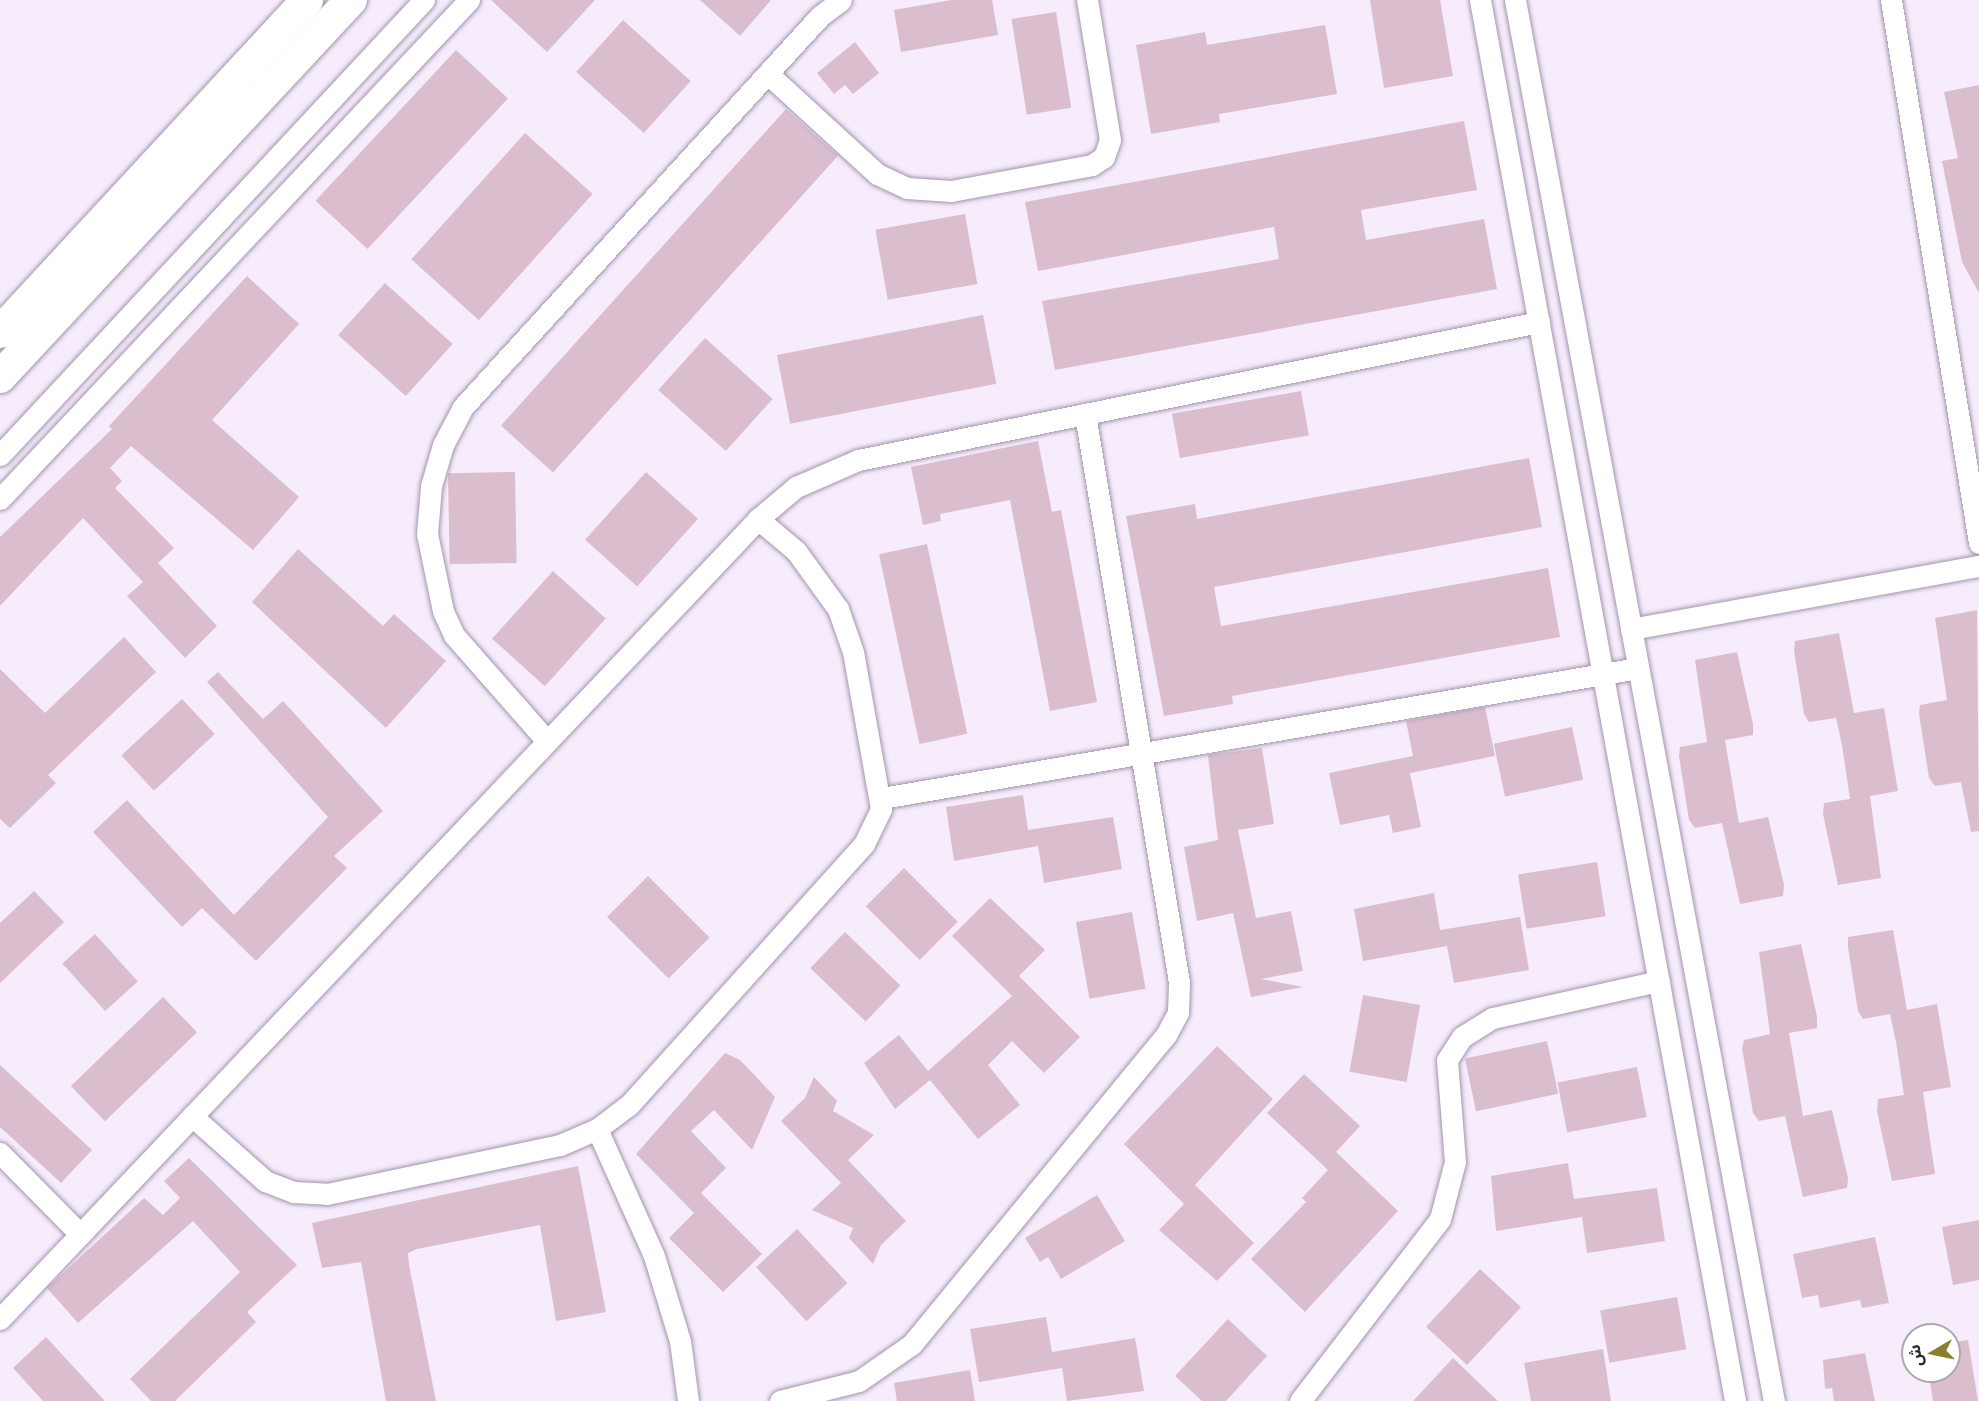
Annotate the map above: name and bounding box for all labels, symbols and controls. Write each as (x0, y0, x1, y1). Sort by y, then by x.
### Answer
north arrow (1901, 1323, 1961, 1383)
text: ش (1903, 1343, 1928, 1368)

